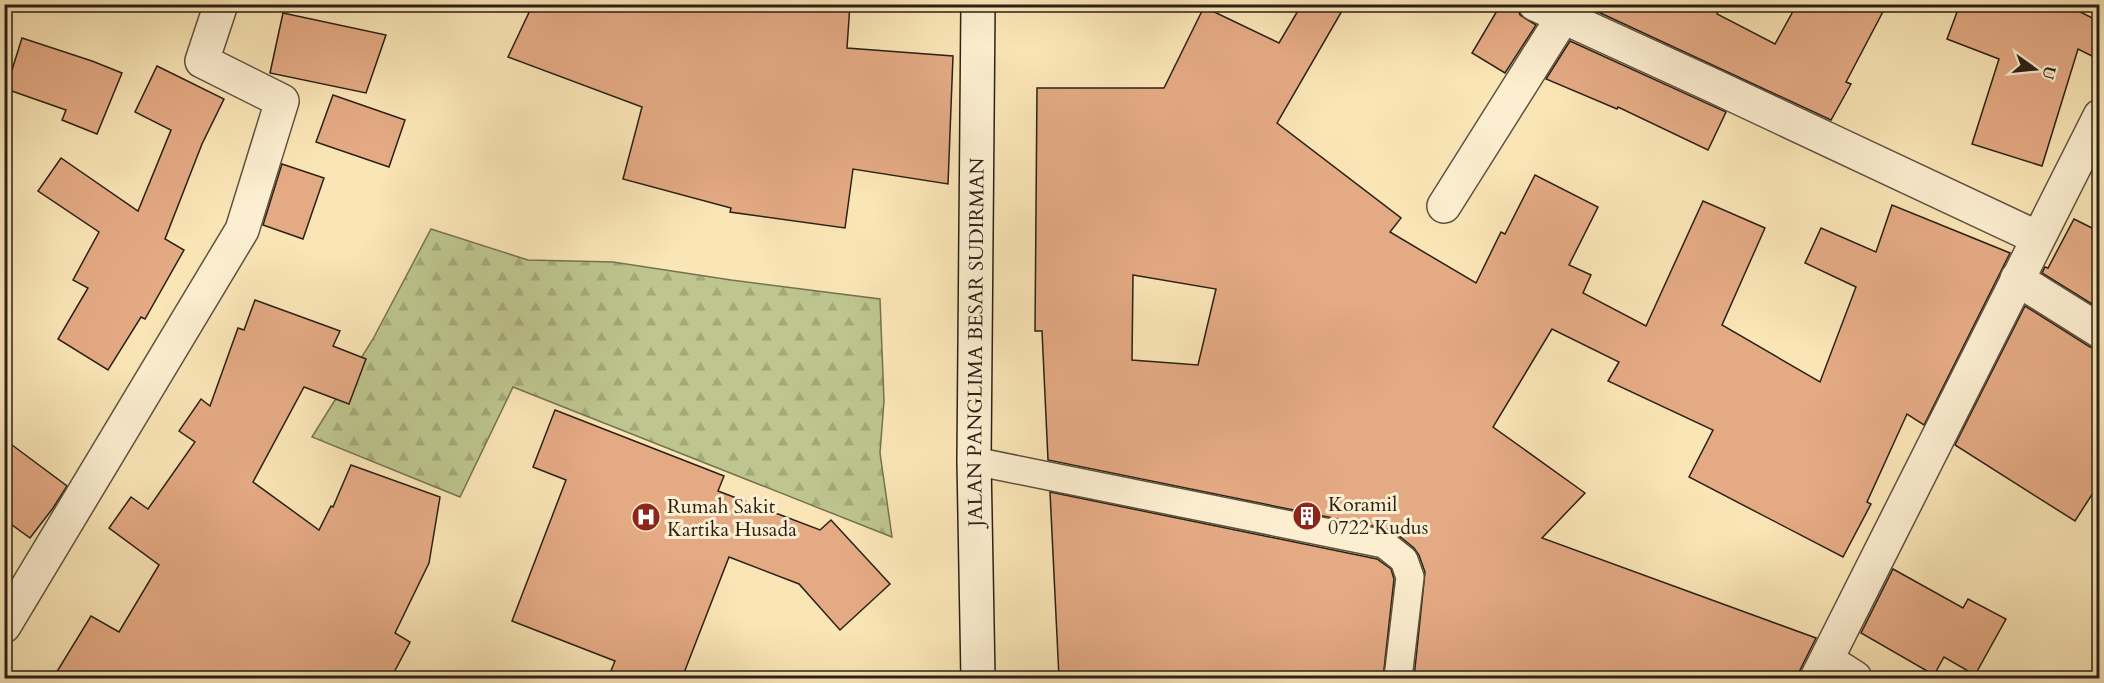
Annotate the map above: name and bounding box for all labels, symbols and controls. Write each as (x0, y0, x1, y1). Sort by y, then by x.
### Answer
north arrow (2005, 39, 2065, 99)
text: U (2036, 63, 2061, 82)
street label: JALAN PANGLIMA BESAR SUDIRMAN (961, 157, 991, 530)
place label: Koramil 0722 Kudus (1328, 491, 1429, 541)
place label: Rumah Sakit Kartika Husada (667, 493, 797, 543)
building icon: Koramil 0722 Kudus (1291, 500, 1323, 532)
hospital icon: Rumah Sakit Kartika Husada (630, 501, 662, 533)

